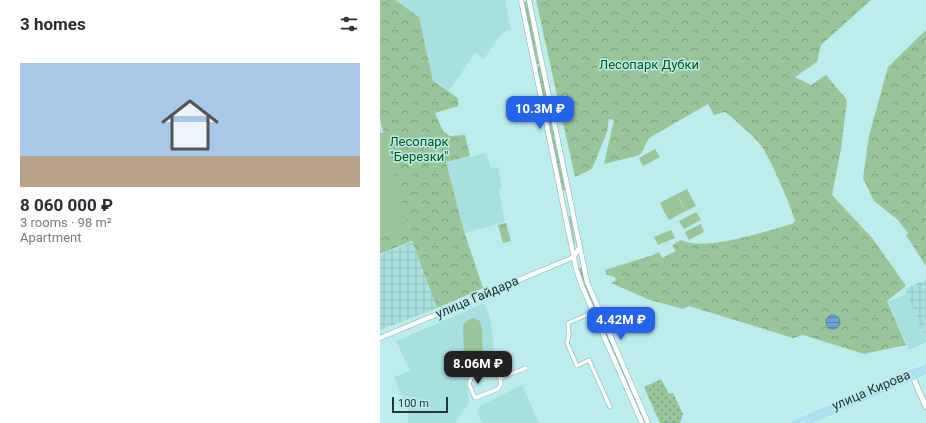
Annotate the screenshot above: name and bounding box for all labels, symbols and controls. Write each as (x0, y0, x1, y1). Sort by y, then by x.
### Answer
icon: filters (338, 13, 360, 35)
text: 3 homes (20, 14, 86, 34)
park label: Лесопарк Дубки (599, 57, 699, 72)
icon: home (154, 89, 226, 161)
pin: 10.3M ₽ (503, 96, 577, 130)
text: 10.3M ₽ (515, 101, 565, 116)
park label: Лесопарк "Березки" (389, 134, 449, 164)
text: 8 060 000 ₽ (20, 195, 113, 215)
text: 3 rooms · 98 m² (20, 215, 112, 230)
text: Apartment (20, 230, 82, 245)
street label: улица Гайдара (433, 273, 521, 321)
pin: 4.42M ₽ (584, 307, 658, 341)
text: 4.42M ₽ (596, 312, 646, 327)
pin: 8.06M ₽ (441, 351, 515, 385)
text: 8.06M ₽ (453, 356, 503, 371)
street label: улица Кирова (829, 367, 913, 413)
scale bar (392, 395, 448, 414)
text: 100 m (398, 397, 429, 410)

